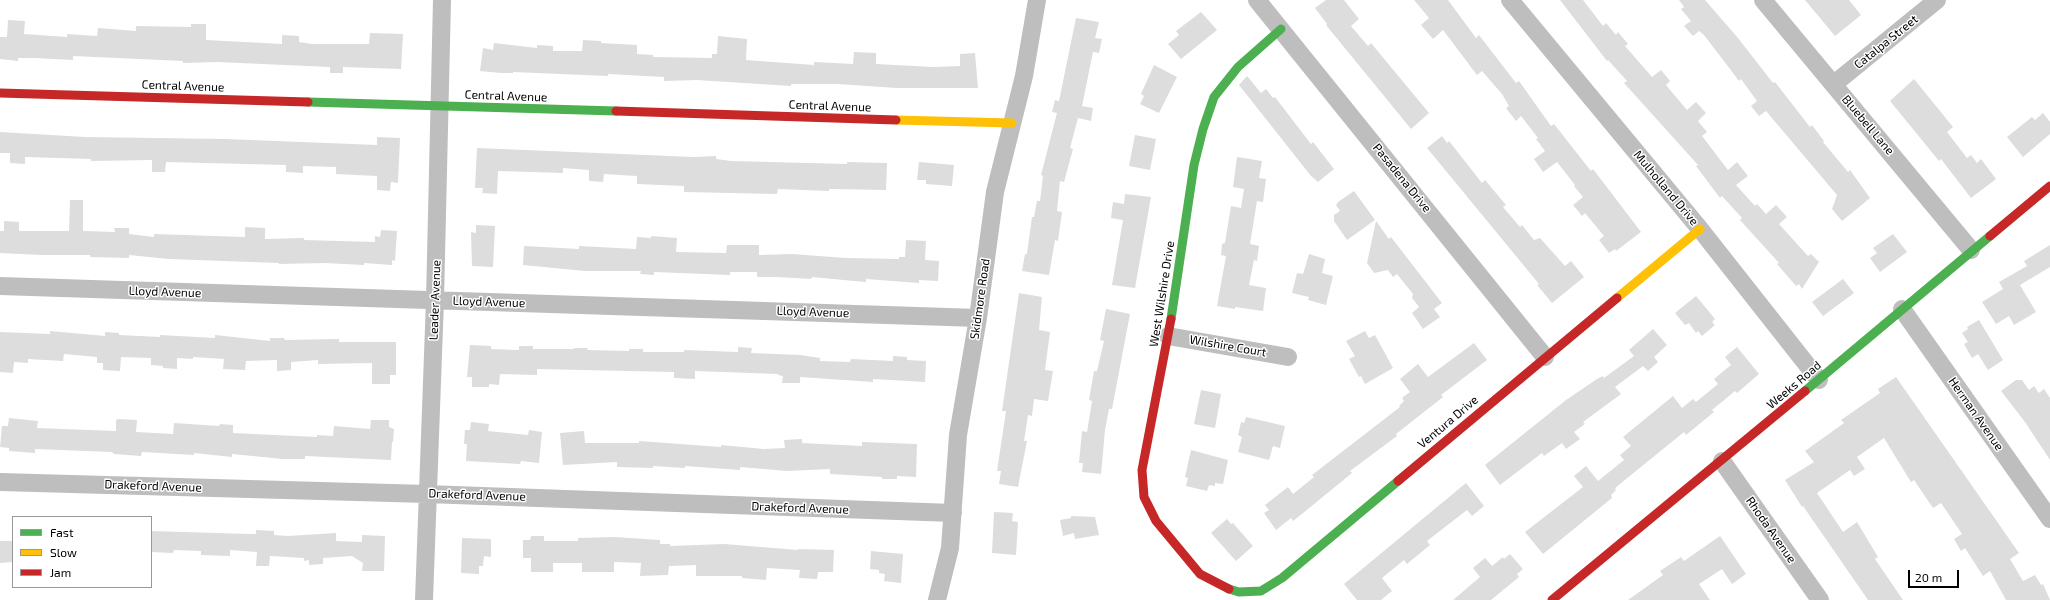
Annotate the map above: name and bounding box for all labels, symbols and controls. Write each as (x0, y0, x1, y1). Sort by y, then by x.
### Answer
street label: Catalpa Street (1851, 12, 1921, 72)
street label: Central Avenue (141, 77, 225, 95)
street label: Central Avenue (464, 87, 548, 105)
street label: Bluebell Lane (1839, 92, 1897, 158)
street label: Central Avenue (788, 97, 872, 115)
street label: Pasadena Drive (1370, 141, 1434, 215)
street label: Mulholland Drive (1630, 148, 1702, 228)
street label: West Wilshire Drive (1147, 240, 1177, 348)
street label: Skidmore Road (967, 258, 993, 340)
street label: Leader Avenue (426, 260, 444, 340)
street label: Lloyd Avenue (129, 284, 201, 300)
street label: Lloyd Avenue (453, 294, 525, 310)
street label: Lloyd Avenue (777, 304, 849, 320)
street label: Wilshire Court (1189, 332, 1267, 360)
street label: Weeks Road (1764, 358, 1824, 412)
street label: Herman Avenue (1945, 375, 2007, 453)
street label: Ventura Drive (1415, 393, 1481, 451)
street label: Drakeford Avenue (104, 477, 202, 495)
street label: Drakeford Avenue (428, 486, 526, 504)
street label: Rhoda Avenue (1743, 494, 1799, 566)
street label: Drakeford Avenue (751, 499, 849, 517)
legend (12, 516, 152, 588)
text: Fast (50, 525, 73, 539)
text: Slow (50, 545, 77, 559)
scale bar (1910, 562, 1961, 588)
text: Jam (50, 565, 71, 579)
text: 20 m (1915, 570, 1942, 584)

